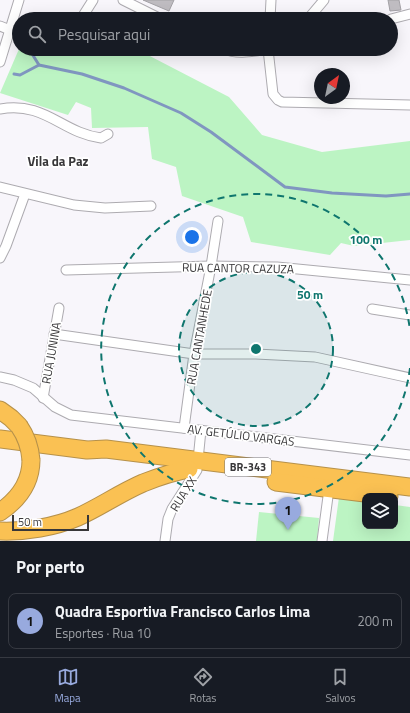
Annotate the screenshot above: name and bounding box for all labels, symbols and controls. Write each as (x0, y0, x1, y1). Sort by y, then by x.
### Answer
search box (12, 12, 398, 56)
icon: search (26, 23, 48, 45)
text: Pesquisar aqui (58, 23, 150, 46)
north arrow (314, 68, 350, 104)
district label: Vila da Paz (28, 151, 89, 171)
your location (182, 227, 202, 247)
text: 100 m (350, 230, 382, 249)
street label: RUA CANTOR CAZUZA (182, 258, 294, 278)
text: 50 m (297, 285, 323, 304)
street label: RUA CANTANHEDE (181, 287, 217, 386)
street label: RUA JUNINA (36, 321, 66, 385)
centre of rings (249, 342, 263, 356)
street label: AV. GETÚLIO VARGAS (186, 419, 296, 451)
road number: BR-343 (225, 458, 271, 476)
street label: RUA XX (165, 473, 201, 515)
map controls (362, 493, 398, 529)
button: layers (362, 493, 398, 529)
pin: 1 (275, 497, 301, 530)
scale bar (12, 513, 89, 532)
text: 50 m (18, 514, 42, 530)
text: Por perto (16, 554, 85, 580)
text: Quadra Esportiva Francisco Carlos Lima (55, 600, 310, 623)
text: 1 (26, 611, 34, 631)
text: 200 m (357, 611, 393, 631)
text: Esportes · Rua 10 (55, 623, 151, 643)
tab: Mapa (54, 666, 81, 706)
tab: Rotas (189, 666, 216, 706)
tab: Salvos (325, 666, 356, 706)

